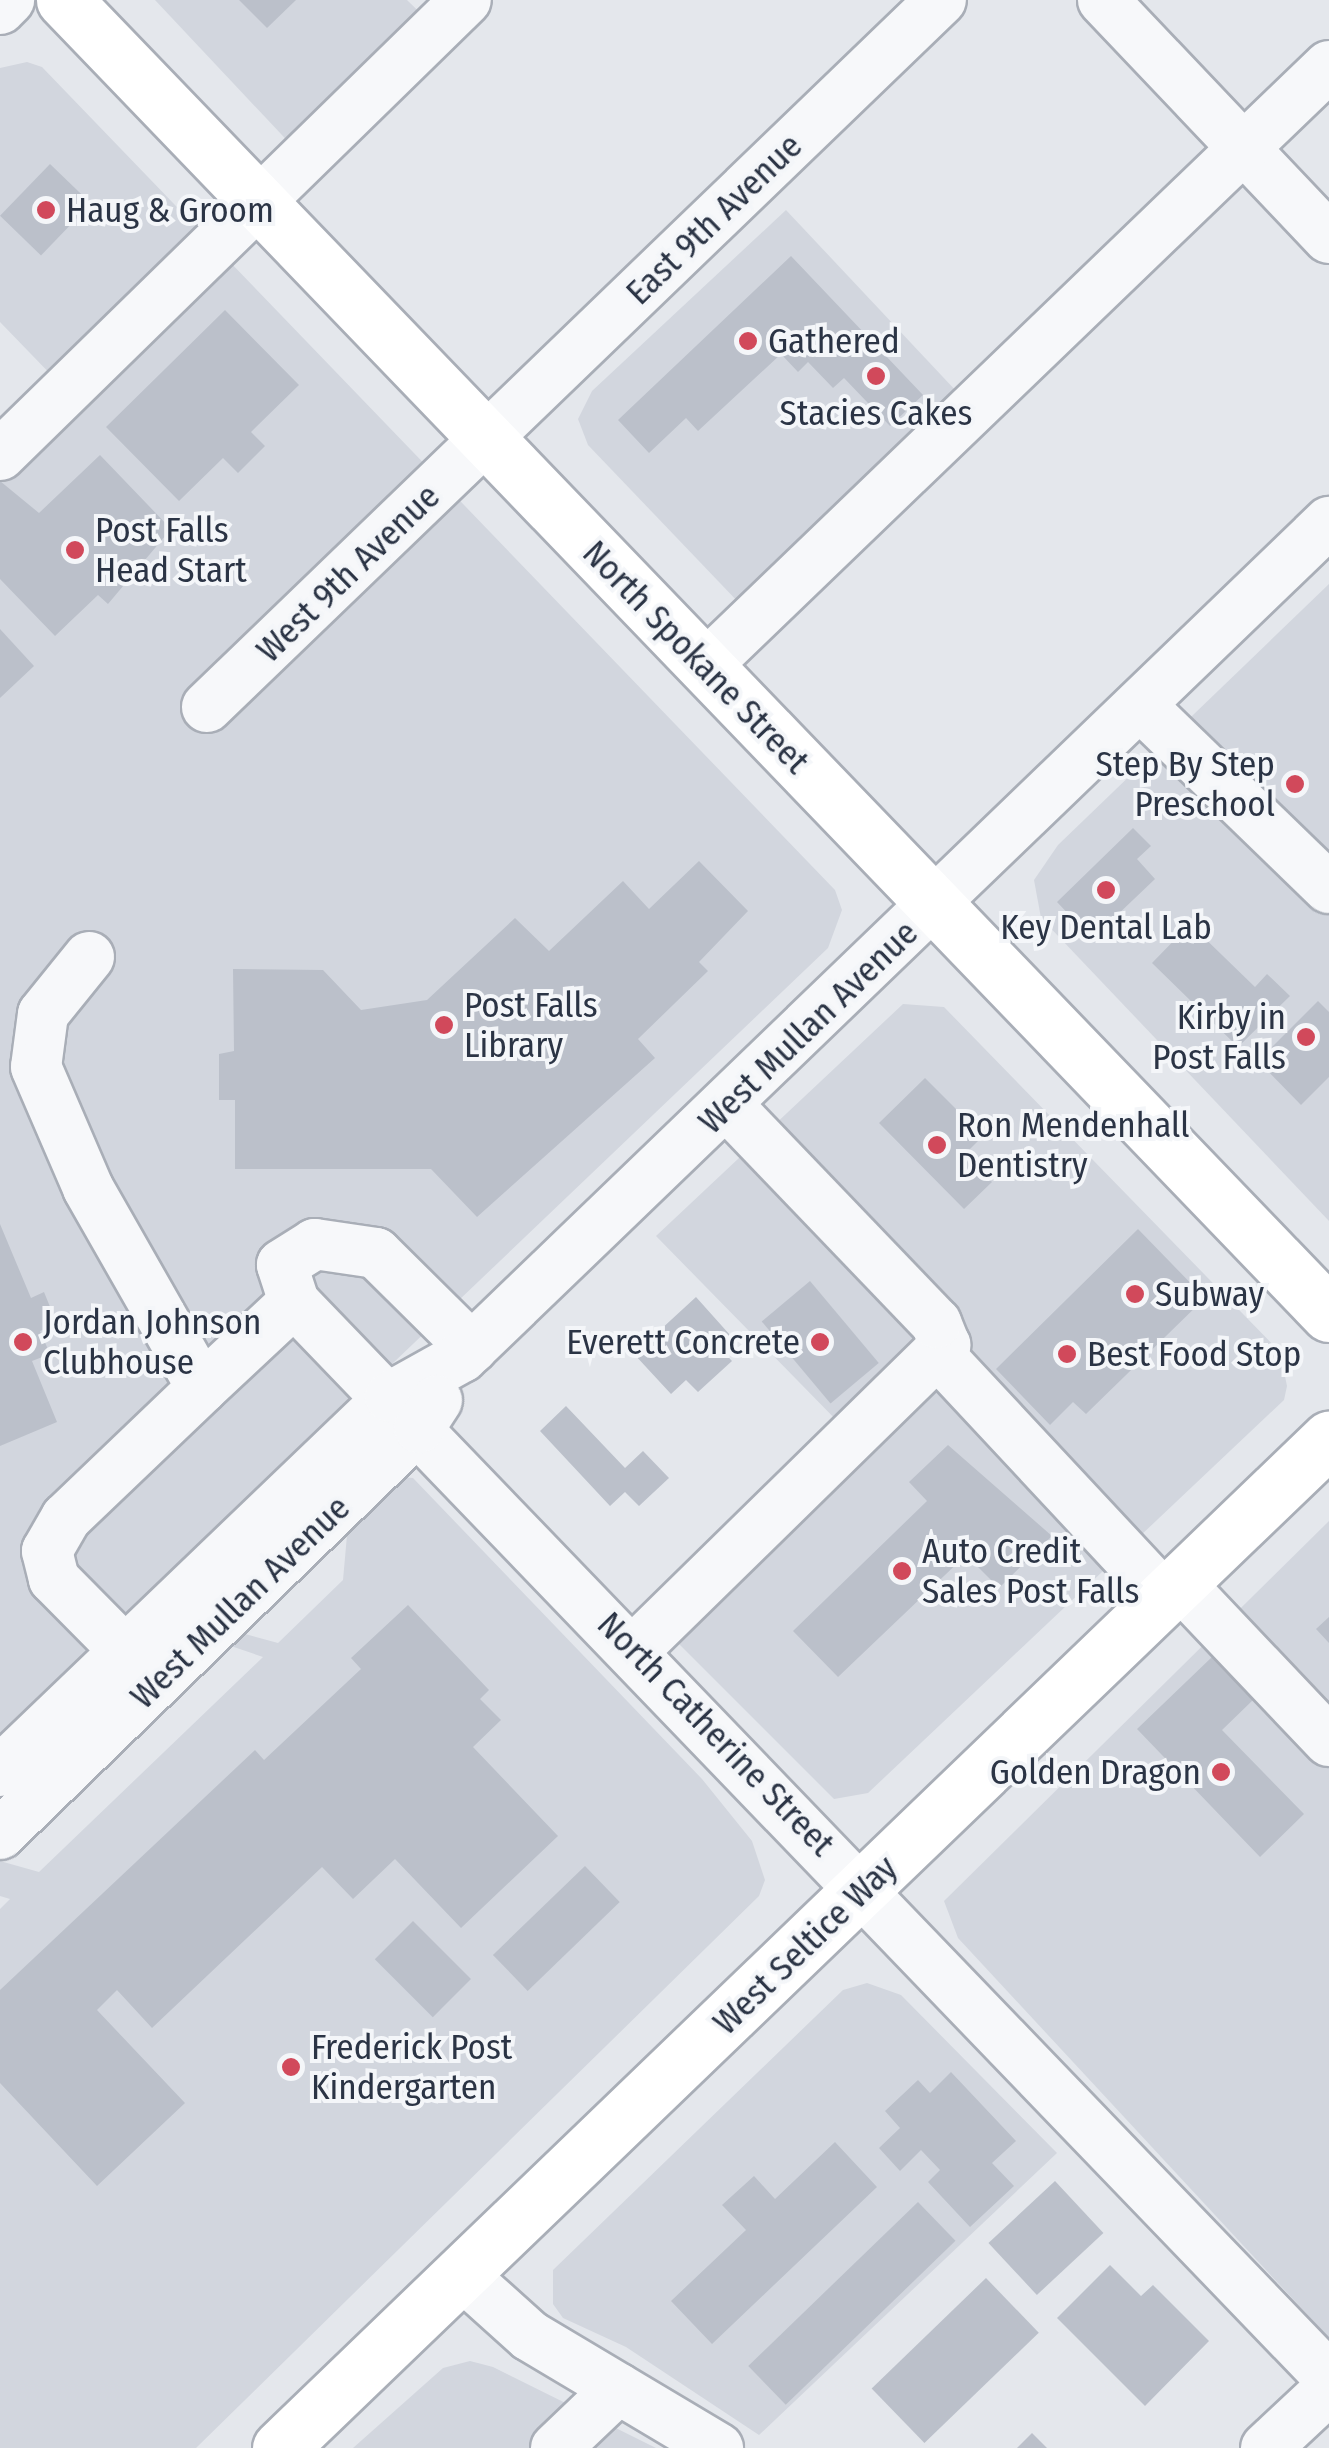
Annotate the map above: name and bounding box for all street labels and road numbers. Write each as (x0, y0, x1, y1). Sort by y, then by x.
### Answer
street label: East 9th Avenue (617, 125, 811, 313)
street label: West 9th Avenue (248, 475, 448, 671)
street label: North Spokane Street (574, 532, 818, 782)
street label: West Mullan Avenue (690, 912, 926, 1142)
street label: West Mullan Avenue (122, 1487, 358, 1717)
street label: North Catherine Street (589, 1603, 843, 1865)
street label: West Seltice Way (704, 1847, 906, 2043)

